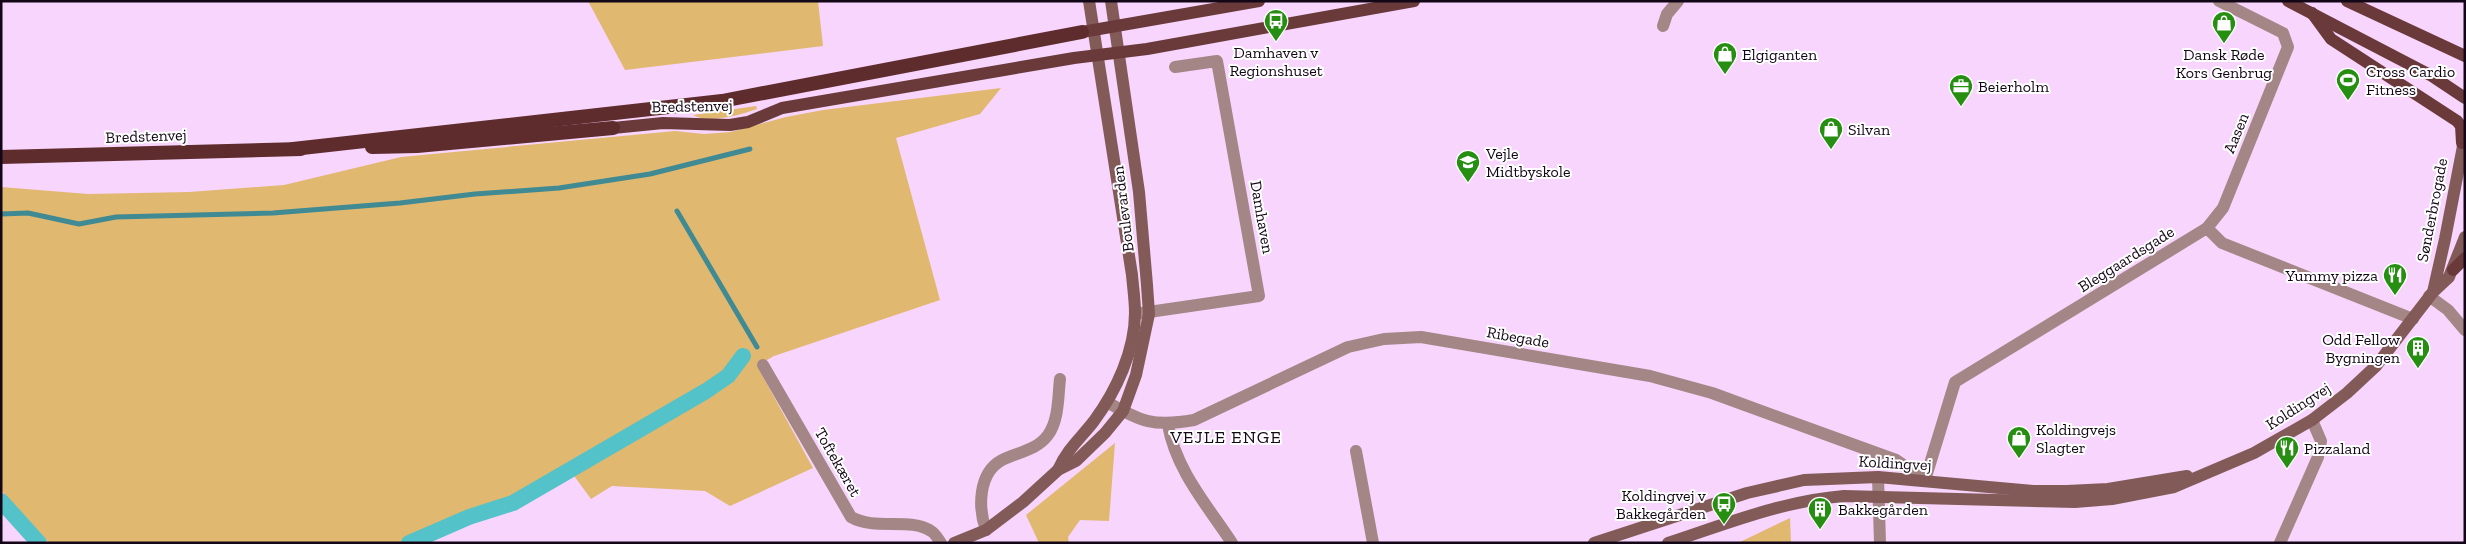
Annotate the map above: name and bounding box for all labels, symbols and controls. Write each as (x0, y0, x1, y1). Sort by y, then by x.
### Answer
bus stop icon: Damhaven v Regionshuset (1263, 8, 1289, 42)
shop icon: Dansk Røde Kors Genbrug (2211, 10, 2237, 44)
shop icon: Elgiganten (1712, 41, 1738, 75)
place label: Damhaven v Regionshuset (1229, 43, 1323, 80)
place label: Elgiganten (1742, 45, 1818, 64)
place label: Dansk Røde Kors Genbrug (2176, 45, 2272, 82)
place label: Cross Cardio Fitness (2366, 62, 2455, 99)
sports icon: Cross Cardio Fitness (2335, 67, 2361, 101)
office icon: Beierholm (1948, 73, 1974, 107)
place label: Beierholm (1978, 77, 2049, 96)
street label: Bredstenvej (651, 96, 733, 116)
street label: Aasen (2219, 109, 2253, 156)
shop icon: Silvan (1818, 116, 1844, 150)
place label: Silvan (1848, 120, 1891, 139)
street label: Bredstenvej (105, 125, 187, 147)
place label: Vejle Midtbyskole (1485, 144, 1571, 181)
school or university icon: Vejle Midtbyskole (1455, 149, 1481, 183)
street label: Sønderbrogade (2413, 157, 2451, 263)
street label: Boulevarden (1108, 164, 1138, 253)
street label: Damhaven (1246, 179, 1278, 256)
street label: Bleggaardsgade (2074, 222, 2178, 296)
restaurant icon: Yummy pizza (2382, 262, 2408, 296)
place label: Yummy pizza (2284, 266, 2378, 285)
street label: Ribegade (1485, 322, 1551, 352)
place label: Odd Fellow Bygningen (2322, 330, 2401, 367)
building icon: Odd Fellow Bygningen (2405, 335, 2431, 369)
street label: Koldingvej (2262, 378, 2334, 434)
place label: Koldingvejs Slagter (2036, 420, 2116, 457)
street label: Toftekæret (811, 424, 865, 500)
shop icon: Koldingvejs Slagter (2006, 425, 2032, 459)
district label: VEJLE ENGE (1169, 426, 1282, 448)
restaurant icon: Pizzaland (2274, 435, 2300, 469)
place label: Pizzaland (2304, 439, 2370, 458)
street label: Koldingvej (1858, 452, 1932, 474)
place label: Koldingvej v Bakkegården (1616, 486, 1707, 523)
bus stop icon: Koldingvej v Bakkegården (1711, 491, 1737, 525)
building icon: Bakkegården (1807, 496, 1833, 530)
place label: Bakkegården (1838, 500, 1929, 519)

